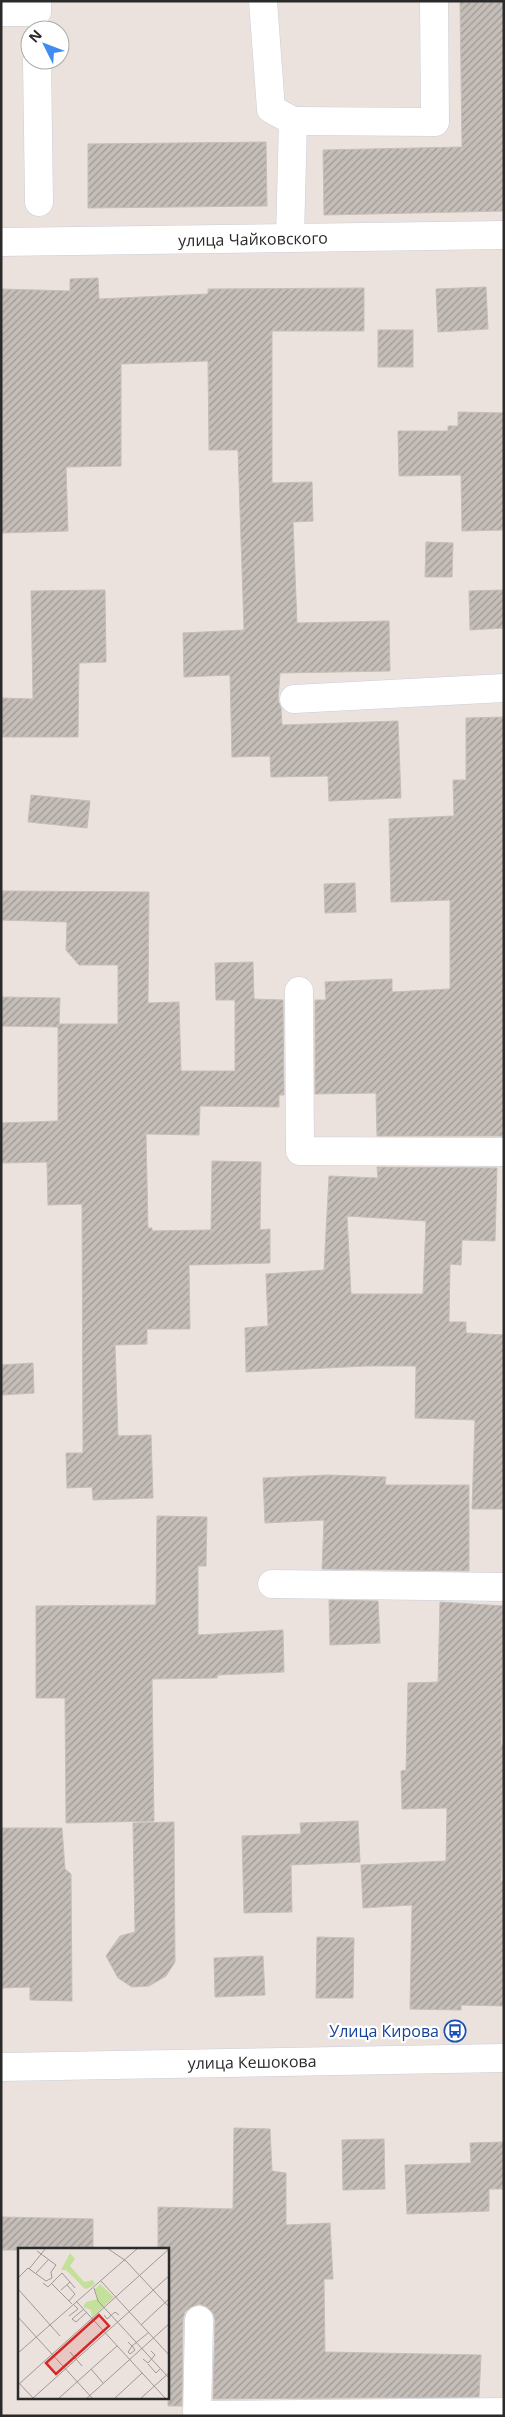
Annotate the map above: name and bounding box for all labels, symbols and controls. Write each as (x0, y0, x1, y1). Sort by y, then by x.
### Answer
north arrow (20, 20, 70, 70)
text: N (24, 25, 46, 47)
street label: улица Чайковского (178, 227, 328, 251)
bus stop icon: Улица Кирова (443, 2019, 467, 2043)
place label: Улица Кирова (329, 2020, 439, 2042)
street label: улица Кешокова (187, 2050, 317, 2074)
inset map (18, 2248, 169, 2400)

